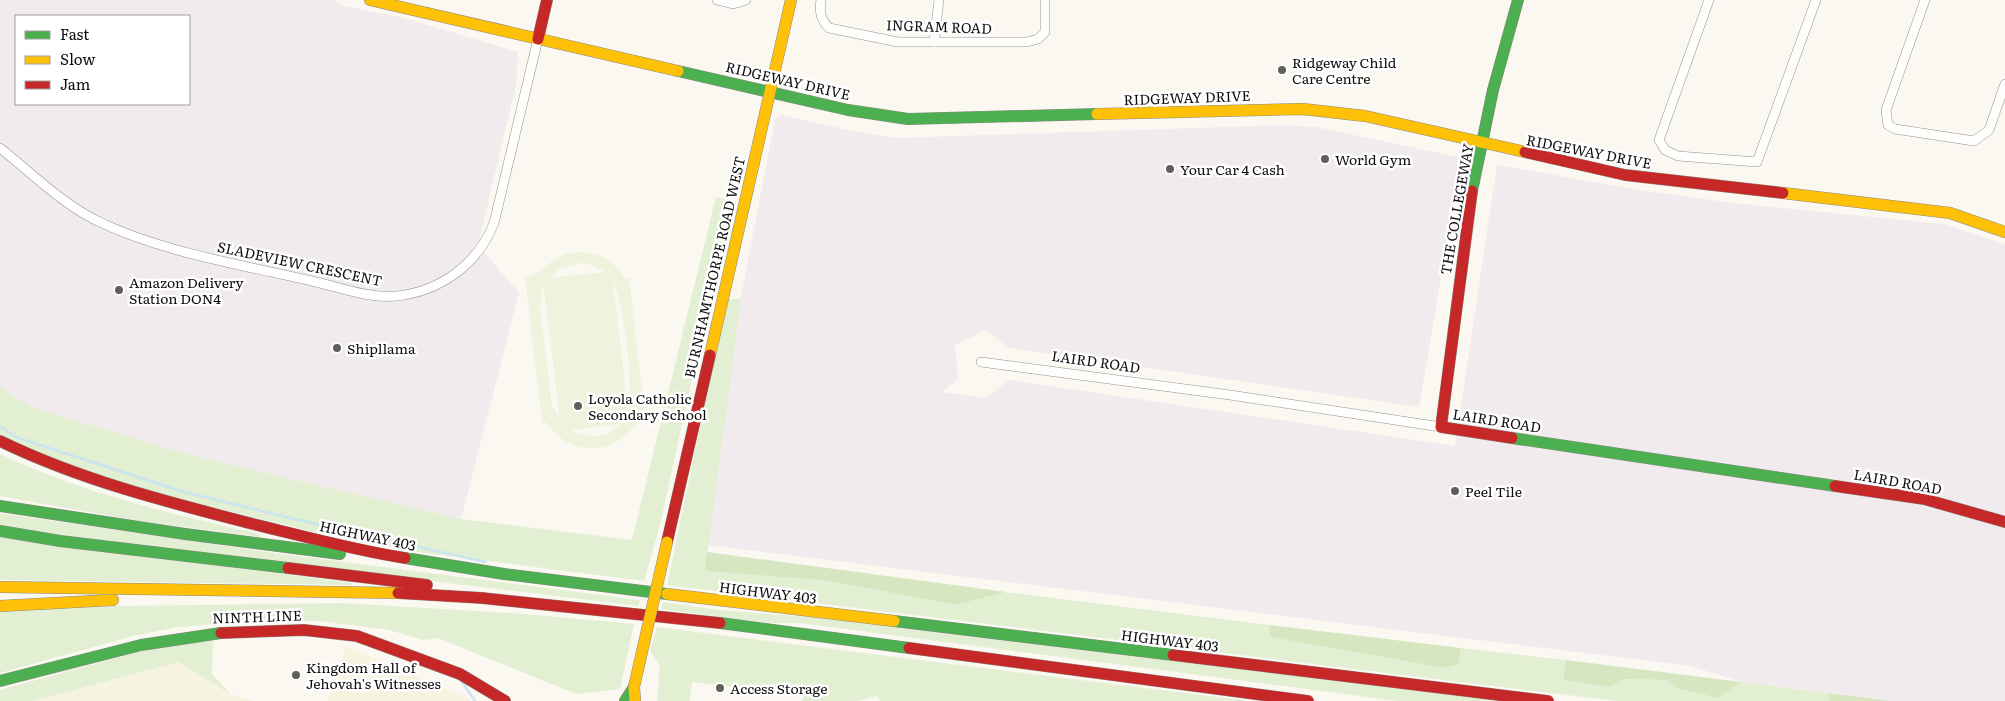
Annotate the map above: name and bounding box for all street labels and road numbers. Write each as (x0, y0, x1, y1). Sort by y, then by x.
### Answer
street label: INGRAM ROAD (886, 14, 992, 38)
street label: RIDGEWAY DRIVE (724, 56, 852, 104)
street label: RIDGEWAY DRIVE (1123, 85, 1251, 109)
street label: RIDGEWAY DRIVE (1525, 129, 1653, 173)
street label: THE COLLEGEWAY (1435, 142, 1477, 276)
street label: BURNHAMTHORPE ROAD WEST (679, 154, 749, 380)
street label: SLADEVIEW CRESCENT (216, 236, 384, 290)
street label: LAIRD ROAD (1050, 345, 1142, 377)
street label: LAIRD ROAD (1451, 403, 1543, 437)
street label: LAIRD ROAD (1852, 463, 1944, 499)
street label: HIGHWAY 403 (318, 515, 418, 555)
street label: HIGHWAY 403 (718, 576, 818, 608)
street label: NINTH LINE (212, 604, 302, 628)
street label: HIGHWAY 403 (1120, 624, 1220, 656)

